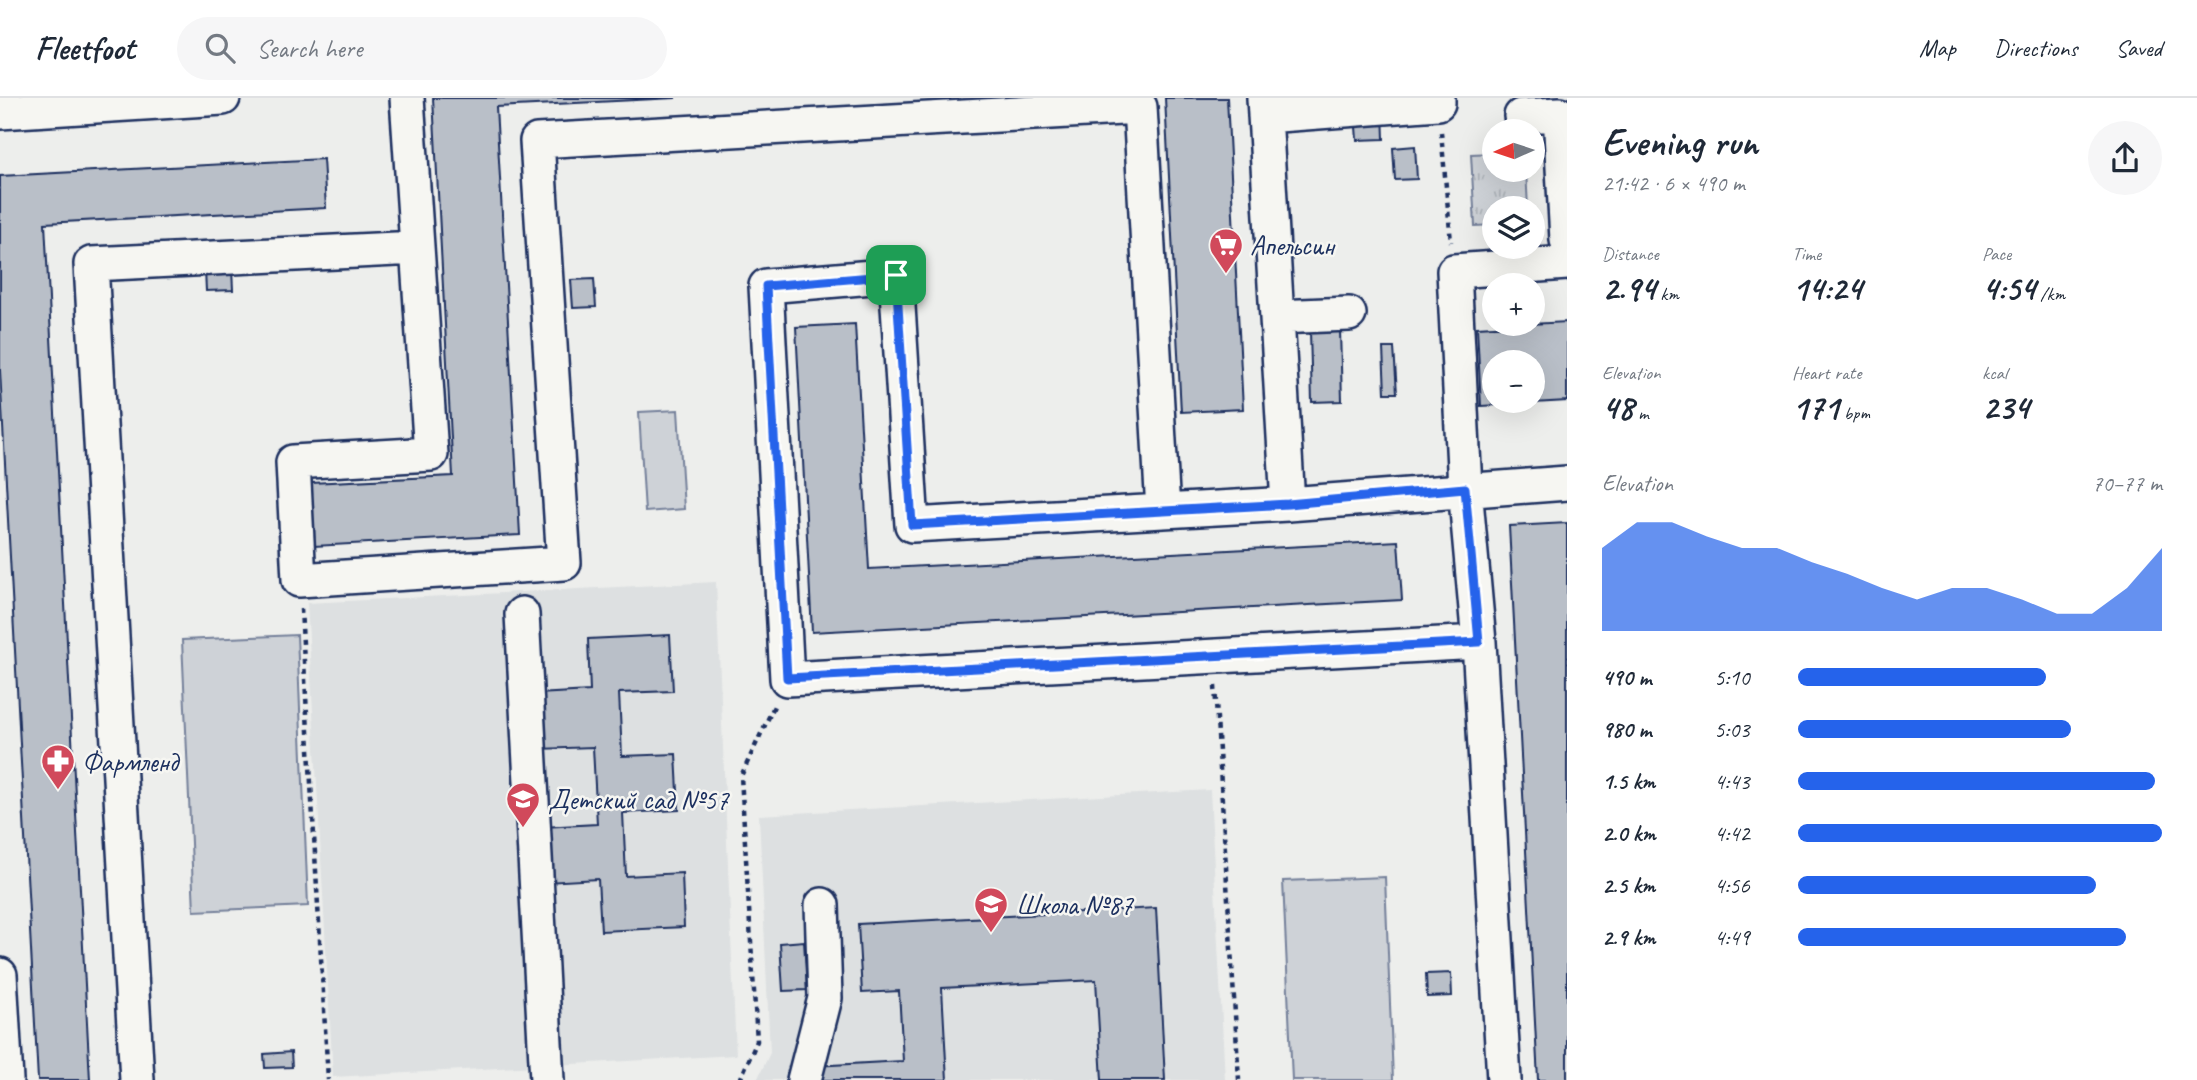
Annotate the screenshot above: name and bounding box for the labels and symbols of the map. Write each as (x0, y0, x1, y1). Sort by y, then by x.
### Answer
north arrow (1482, 119, 1545, 182)
supermarket icon: Апельсин (1207, 226, 1245, 275)
place label: Апельсин (1250, 228, 1336, 263)
pin (866, 245, 926, 305)
pharmacy icon: Фармленд (39, 742, 77, 791)
place label: Фармленд (82, 744, 181, 779)
school or university icon: Детский сад №57 (504, 780, 542, 829)
place label: Детский сад №57 (548, 782, 730, 817)
school or university icon: Школа №87 (972, 885, 1010, 934)
place label: Школа №87 (1016, 887, 1134, 922)

